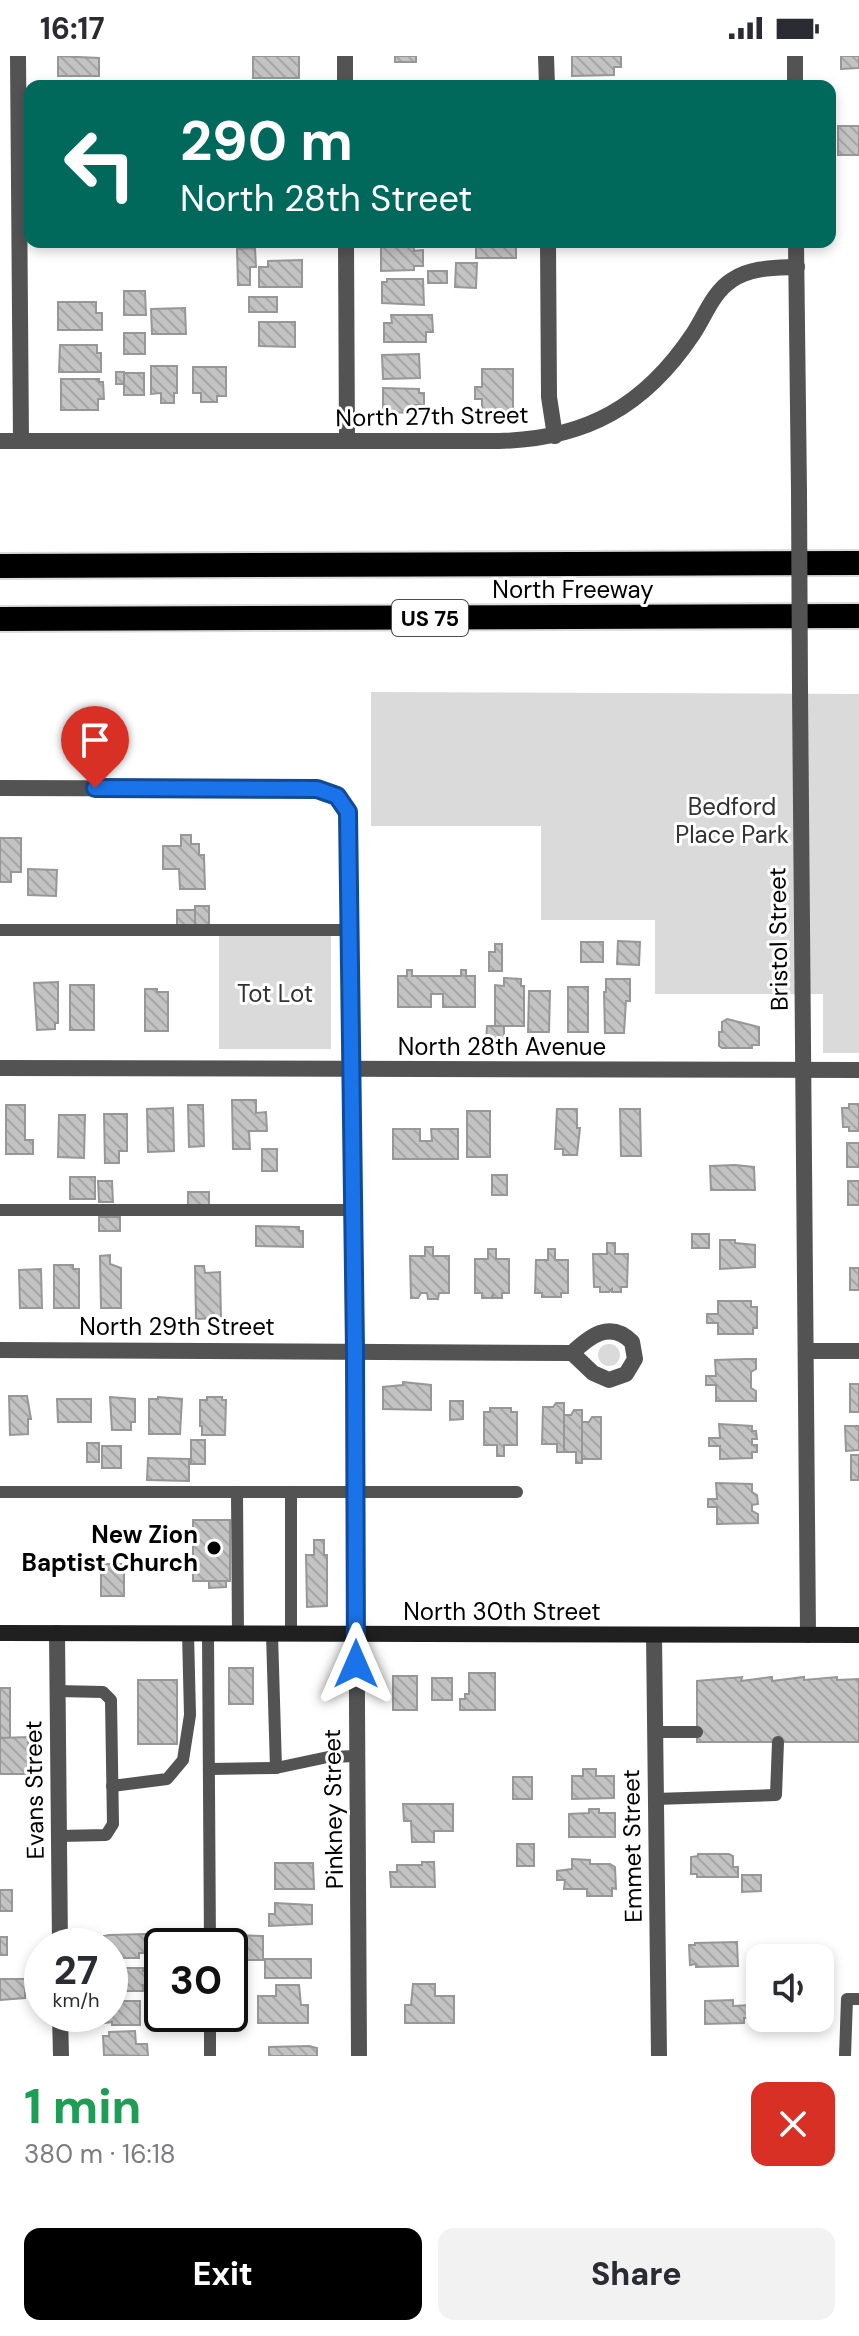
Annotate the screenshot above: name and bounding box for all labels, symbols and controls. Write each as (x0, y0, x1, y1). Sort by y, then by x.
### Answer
text: 16:17 (40, 9, 105, 48)
text: 290 m (180, 104, 353, 177)
icon: left (48, 112, 152, 216)
text: North 28th Street (180, 175, 472, 222)
street label: North 27th Street (335, 399, 529, 433)
street label: North Freeway (492, 574, 654, 605)
road number: US 75 (392, 600, 468, 636)
pin (61, 706, 129, 788)
icon: arrive (73, 718, 117, 762)
park label: Bedford Place Park (675, 791, 789, 850)
street label: Bristol Street (761, 867, 795, 1011)
park label: Tot Lot (237, 978, 313, 1009)
street label: North 28th Avenue (398, 1031, 606, 1062)
street label: North 29th Street (79, 1311, 275, 1342)
place label: New Zion Baptist Church (22, 1519, 198, 1578)
marker: New Zion Baptist Church (205, 1539, 223, 1557)
street label: North 30th Street (403, 1596, 601, 1627)
position arrow (314, 1622, 398, 1706)
street label: Evans Street (17, 1720, 51, 1860)
street label: Pinkney Street (316, 1729, 350, 1889)
street label: Emmet Street (615, 1769, 649, 1923)
speed limit sign: 30 (144, 1928, 248, 2032)
text: 27 (54, 1944, 98, 1996)
map controls (746, 1944, 834, 2032)
button: sound (746, 1944, 834, 2032)
text: km/h (52, 1987, 100, 2013)
text: 1 min (24, 2075, 141, 2138)
button: close (751, 2082, 835, 2166)
text: 380 m · 16:18 (24, 2137, 176, 2171)
button: Exit (24, 2228, 422, 2320)
button: Share (438, 2228, 835, 2320)

